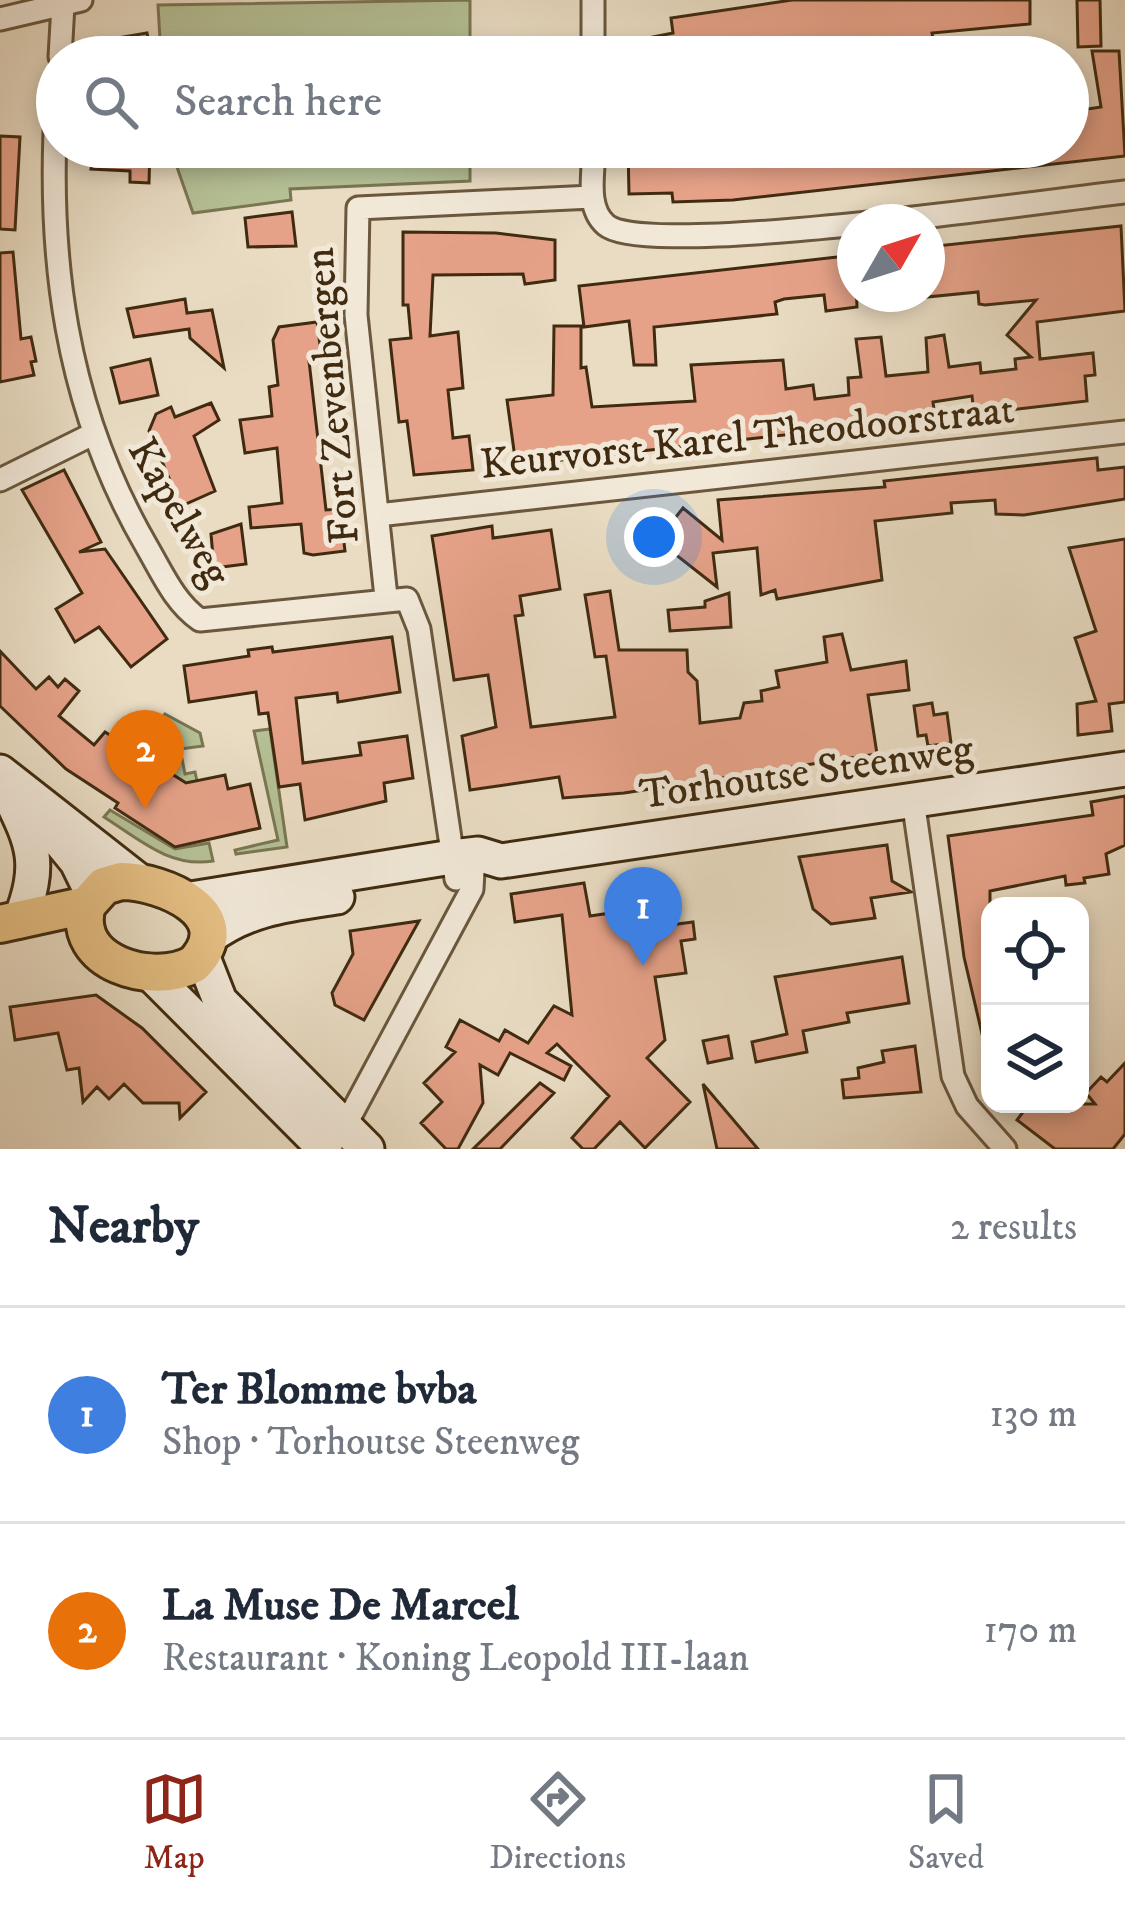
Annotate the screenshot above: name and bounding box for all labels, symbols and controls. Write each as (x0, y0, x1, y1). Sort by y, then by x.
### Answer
search box (36, 36, 1089, 168)
icon: search (78, 69, 144, 135)
text: Search here (174, 74, 382, 130)
north arrow (837, 204, 945, 312)
street label: Fort Zevenbergen (294, 245, 372, 546)
street label: Keurvorst Karel Theodoorstraat (478, 384, 1017, 492)
street label: Kapelweg (115, 429, 242, 596)
your location (624, 507, 684, 567)
pin: 2 (106, 710, 184, 809)
street label: Torhoutse Steenweg (636, 724, 977, 822)
pin: 1 (604, 867, 682, 966)
map controls (981, 897, 1089, 1113)
button: locate (981, 897, 1089, 1005)
button: layers (981, 1005, 1089, 1113)
text: Nearby (48, 1195, 199, 1259)
text: 2 results (950, 1203, 1077, 1252)
text: Ter Blomme bvba (162, 1362, 477, 1418)
text: 1 (80, 1390, 94, 1439)
text: 130 m (989, 1390, 1077, 1439)
text: Shop · Torhoutse Steenweg (162, 1418, 580, 1467)
text: La Muse De Marcel (162, 1578, 519, 1634)
text: 2 (77, 1606, 97, 1655)
text: 170 m (983, 1606, 1077, 1655)
text: Restaurant · Koning Leopold III-laan (162, 1634, 749, 1683)
tab: Map (141, 1766, 207, 1879)
tab: Directions (489, 1766, 626, 1879)
tab: Saved (908, 1766, 984, 1879)

